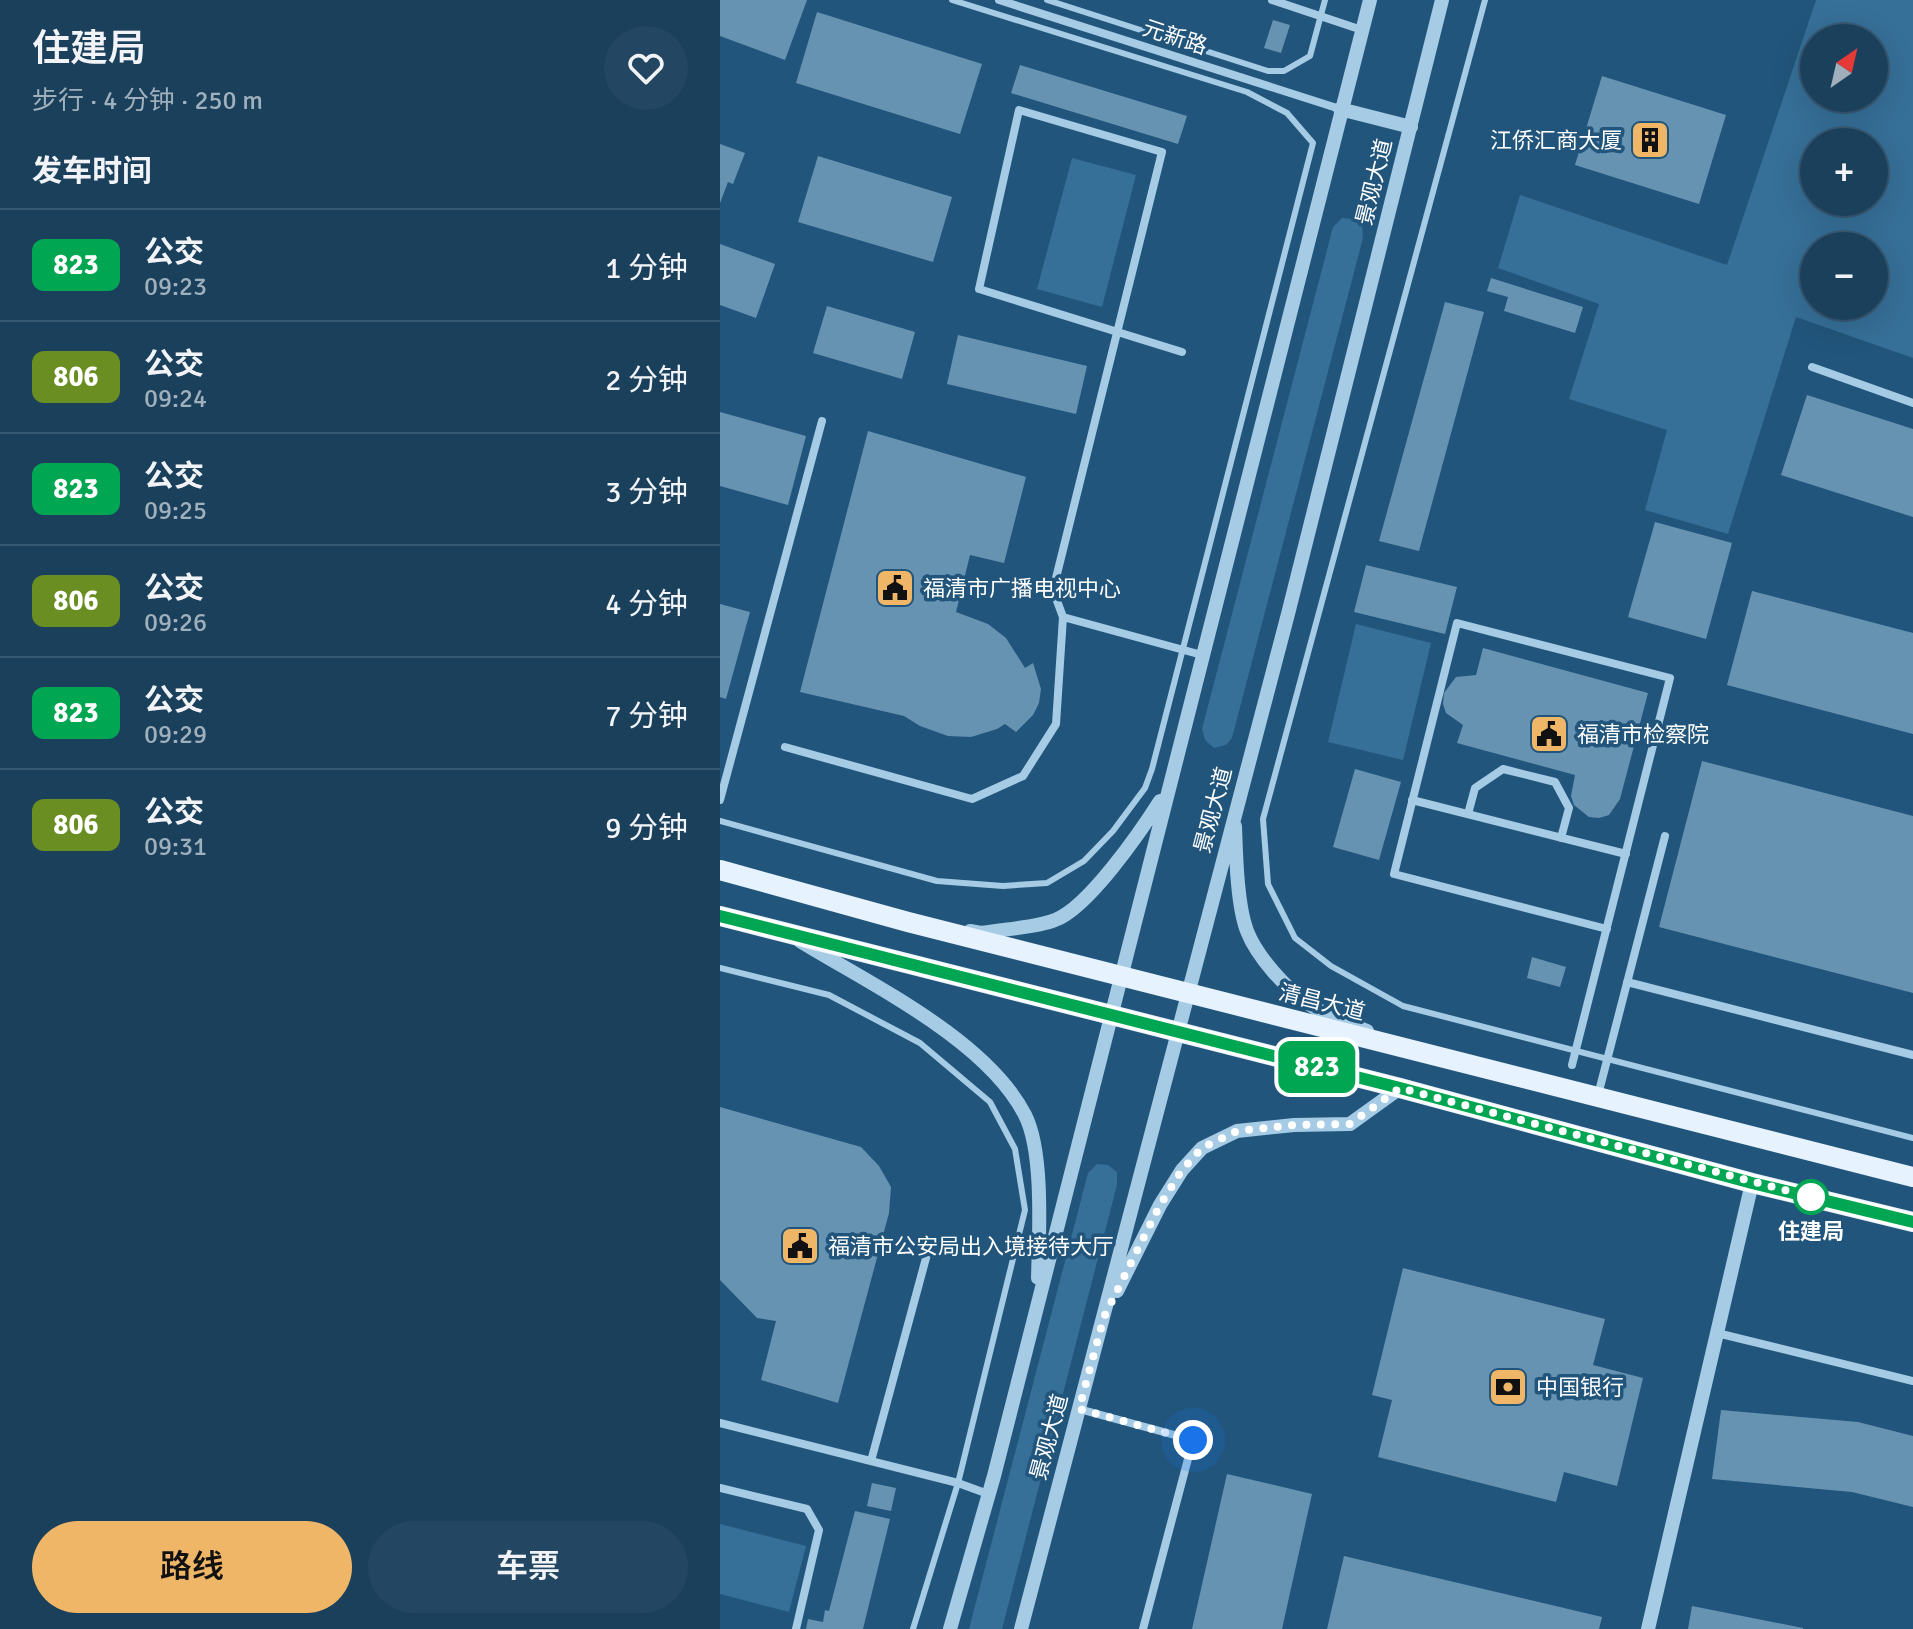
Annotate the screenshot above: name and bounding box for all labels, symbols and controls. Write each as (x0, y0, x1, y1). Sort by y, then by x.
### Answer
street label: 元新路 (1139, 14, 1211, 60)
north arrow (1800, 24, 1888, 112)
map controls (1800, 24, 1888, 320)
text: 住建局 (32, 25, 146, 72)
button: heart (604, 26, 688, 110)
text: 步行 · 4 分钟 · 250 m (32, 85, 263, 117)
building icon: 江侨汇商大厦 (1629, 119, 1671, 161)
place label: 江侨汇商大厦 (1490, 127, 1622, 154)
button: + (1800, 128, 1888, 216)
street label: 景观大道 (1350, 136, 1398, 228)
text: 发车时间 (32, 153, 152, 190)
button: − (1800, 232, 1888, 320)
text: 公交 (144, 234, 204, 271)
text: 823 (53, 248, 99, 282)
text: 1 分钟 (605, 250, 688, 287)
text: 09:23 (144, 271, 207, 303)
text: 公交 (144, 346, 204, 383)
text: 806 (53, 360, 99, 394)
text: 2 分钟 (605, 362, 688, 399)
text: 09:24 (144, 383, 207, 415)
text: 公交 (144, 458, 204, 495)
text: 823 (53, 472, 99, 506)
text: 3 分钟 (605, 474, 688, 511)
text: 09:25 (144, 495, 207, 527)
public building icon: 福清市广播电视中心 (874, 567, 916, 609)
text: 公交 (144, 570, 204, 607)
place label: 福清市广播电视中心 (923, 575, 1121, 602)
text: 806 (53, 584, 99, 618)
text: 4 分钟 (605, 586, 688, 623)
text: 09:26 (144, 607, 207, 639)
text: 公交 (144, 682, 204, 719)
text: 823 (53, 696, 99, 730)
text: 7 分钟 (605, 698, 688, 735)
public building icon: 福清市检察院 (1528, 713, 1570, 755)
text: 09:29 (144, 719, 207, 751)
place label: 福清市检察院 (1577, 721, 1709, 748)
street label: 景观大道 (1189, 764, 1237, 856)
text: 公交 (144, 794, 204, 831)
text: 806 (53, 808, 99, 842)
text: 9 分钟 (605, 810, 688, 847)
text: 09:31 (144, 831, 207, 863)
street label: 清昌大道 (1276, 978, 1368, 1026)
line badge: 823 (1271, 1041, 1363, 1093)
text: 823 (1294, 1050, 1340, 1084)
marker: 住建局 (1794, 1180, 1828, 1214)
place label: 住建局 (1778, 1218, 1844, 1245)
public building icon: 福清市公安局出入境接待大厅 (779, 1225, 821, 1267)
place label: 福清市公安局出入境接待大厅 (828, 1233, 1114, 1260)
bank icon: 中国银行 (1487, 1366, 1529, 1408)
place label: 中国银行 (1536, 1374, 1624, 1401)
street label: 景观大道 (1025, 1391, 1073, 1483)
your location (1173, 1420, 1213, 1460)
button: 路线 (32, 1521, 352, 1613)
button: 车票 (368, 1521, 688, 1613)

